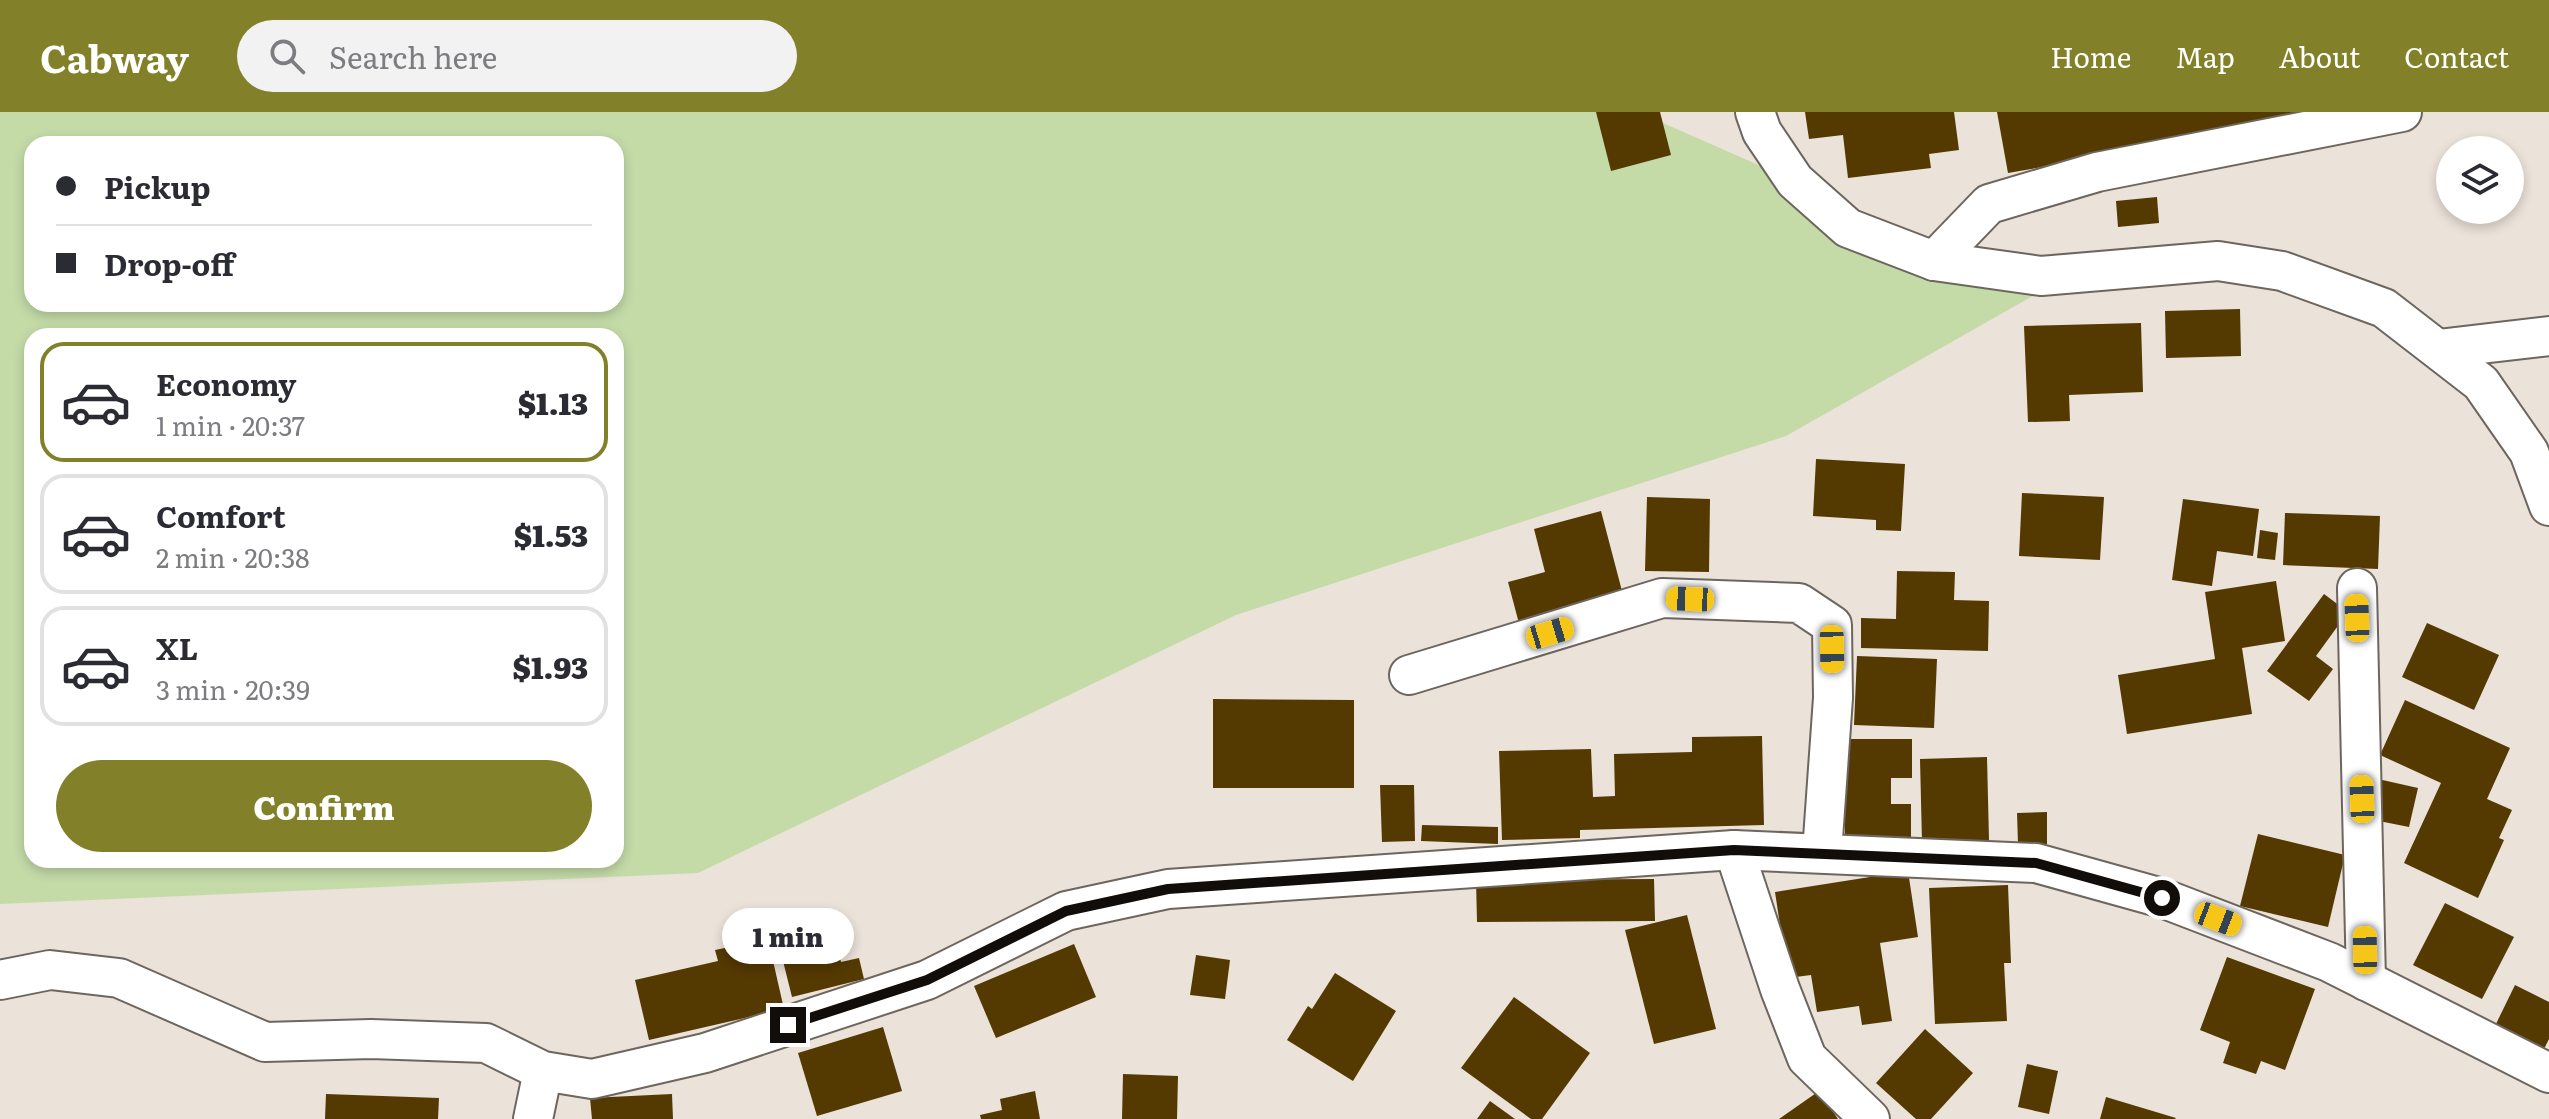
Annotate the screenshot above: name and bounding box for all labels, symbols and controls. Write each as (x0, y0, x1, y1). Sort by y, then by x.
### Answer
search box (237, 20, 797, 92)
text: Cabway (40, 28, 189, 85)
icon: search (265, 34, 309, 78)
text: Search here (329, 34, 497, 78)
text: Home (2050, 35, 2131, 77)
text: Map (2175, 35, 2235, 77)
text: About (2279, 35, 2360, 77)
text: Contact (2404, 35, 2509, 77)
map controls (2436, 136, 2524, 224)
button: layers (2436, 136, 2524, 224)
text: Pickup (104, 164, 211, 208)
text: Drop-off (104, 241, 234, 285)
text: Economy (156, 361, 296, 405)
icon: car (60, 366, 132, 438)
text: $1.13 (518, 380, 588, 424)
text: 1 min · 20:37 (156, 405, 305, 444)
text: Comfort (156, 493, 286, 537)
icon: car (60, 498, 132, 570)
text: $1.53 (514, 512, 588, 556)
text: 2 min · 20:38 (156, 537, 310, 576)
car (1666, 586, 1714, 612)
car (2344, 594, 2370, 642)
car (1524, 615, 1576, 651)
text: XL (156, 625, 198, 669)
car (1820, 625, 1844, 673)
icon: car (60, 630, 132, 702)
text: $1.93 (512, 644, 588, 688)
text: 3 min · 20:39 (156, 669, 310, 708)
button: Confirm (56, 760, 592, 852)
car (2349, 775, 2375, 823)
route start (2144, 880, 2180, 916)
car (2191, 899, 2245, 939)
callout: 1 min (722, 909, 854, 965)
text: 1 min (753, 916, 823, 955)
car (2353, 926, 2377, 974)
route end (770, 1007, 806, 1043)

